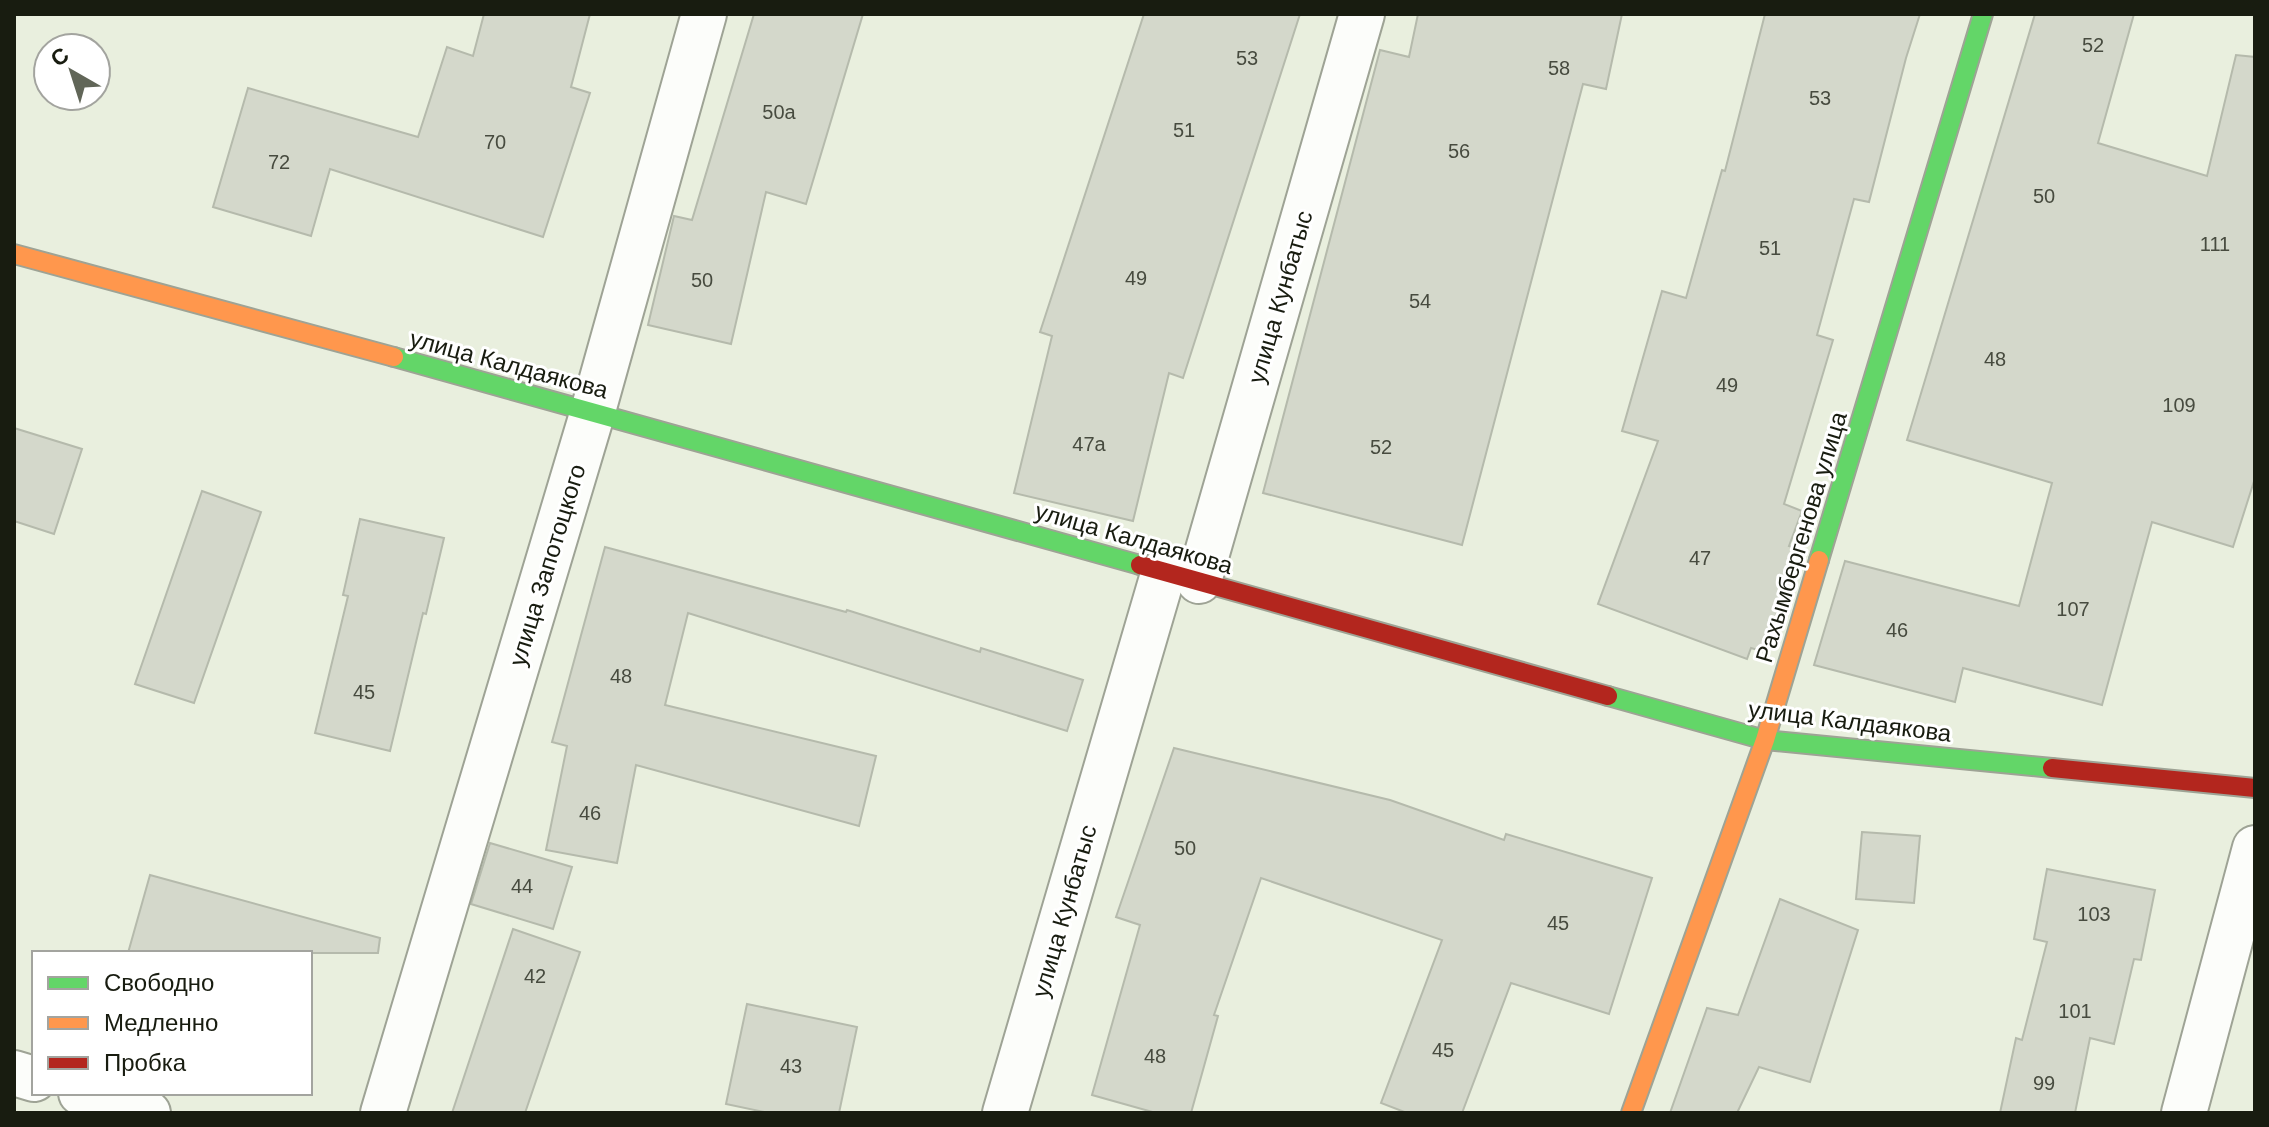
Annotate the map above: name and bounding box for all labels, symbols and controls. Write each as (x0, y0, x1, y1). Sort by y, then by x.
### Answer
north arrow (32, 32, 112, 112)
house number: 52 (2082, 34, 2104, 56)
text: С (46, 42, 74, 72)
house number: 53 (1236, 47, 1258, 69)
house number: 58 (1548, 57, 1570, 79)
house number: 53 (1809, 87, 1831, 109)
house number: 50а (762, 101, 797, 123)
house number: 51 (1173, 119, 1195, 141)
house number: 70 (484, 131, 506, 153)
house number: 56 (1448, 140, 1470, 162)
house number: 72 (268, 151, 290, 173)
house number: 50 (2033, 185, 2055, 207)
street label: улица Кунбатыс (1242, 208, 1318, 386)
house number: 111 (2200, 233, 2230, 255)
house number: 51 (1759, 237, 1781, 259)
house number: 49 (1125, 267, 1147, 289)
house number: 50 (691, 269, 713, 291)
house number: 54 (1409, 290, 1431, 312)
street label: улица Калдаякова (407, 325, 612, 404)
house number: 48 (1984, 348, 2006, 370)
house number: 49 (1716, 374, 1738, 396)
house number: 109 (2162, 394, 2196, 416)
street label: Рахымбергенова улица (1750, 408, 1852, 666)
house number: 47а (1072, 433, 1107, 455)
house number: 52 (1370, 436, 1392, 458)
street label: улица Запотоцкого (503, 461, 591, 669)
street label: улица Калдаякова (1032, 497, 1237, 579)
house number: 47 (1689, 547, 1711, 569)
house number: 107 (2056, 598, 2090, 620)
house number: 46 (1886, 619, 1908, 641)
house number: 48 (610, 665, 632, 687)
house number: 45 (353, 681, 375, 703)
street label: улица Калдаякова (1747, 695, 1954, 747)
house number: 46 (579, 802, 601, 824)
street label: улица Кунбатыс (1026, 822, 1102, 1000)
house number: 50 (1174, 837, 1196, 859)
house number: 44 (511, 875, 533, 897)
house number: 103 (2077, 903, 2111, 925)
house number: 45 (1547, 912, 1569, 934)
legend (32, 951, 312, 1095)
house number: 42 (524, 965, 546, 987)
text: Свободно (104, 969, 214, 996)
house number: 101 (2058, 1000, 2092, 1022)
text: Медленно (104, 1009, 218, 1036)
house number: 45 (1432, 1039, 1454, 1061)
house number: 48 (1144, 1045, 1166, 1067)
text: Пробка (104, 1049, 187, 1076)
house number: 43 (780, 1055, 802, 1077)
house number: 99 (2033, 1072, 2055, 1094)

